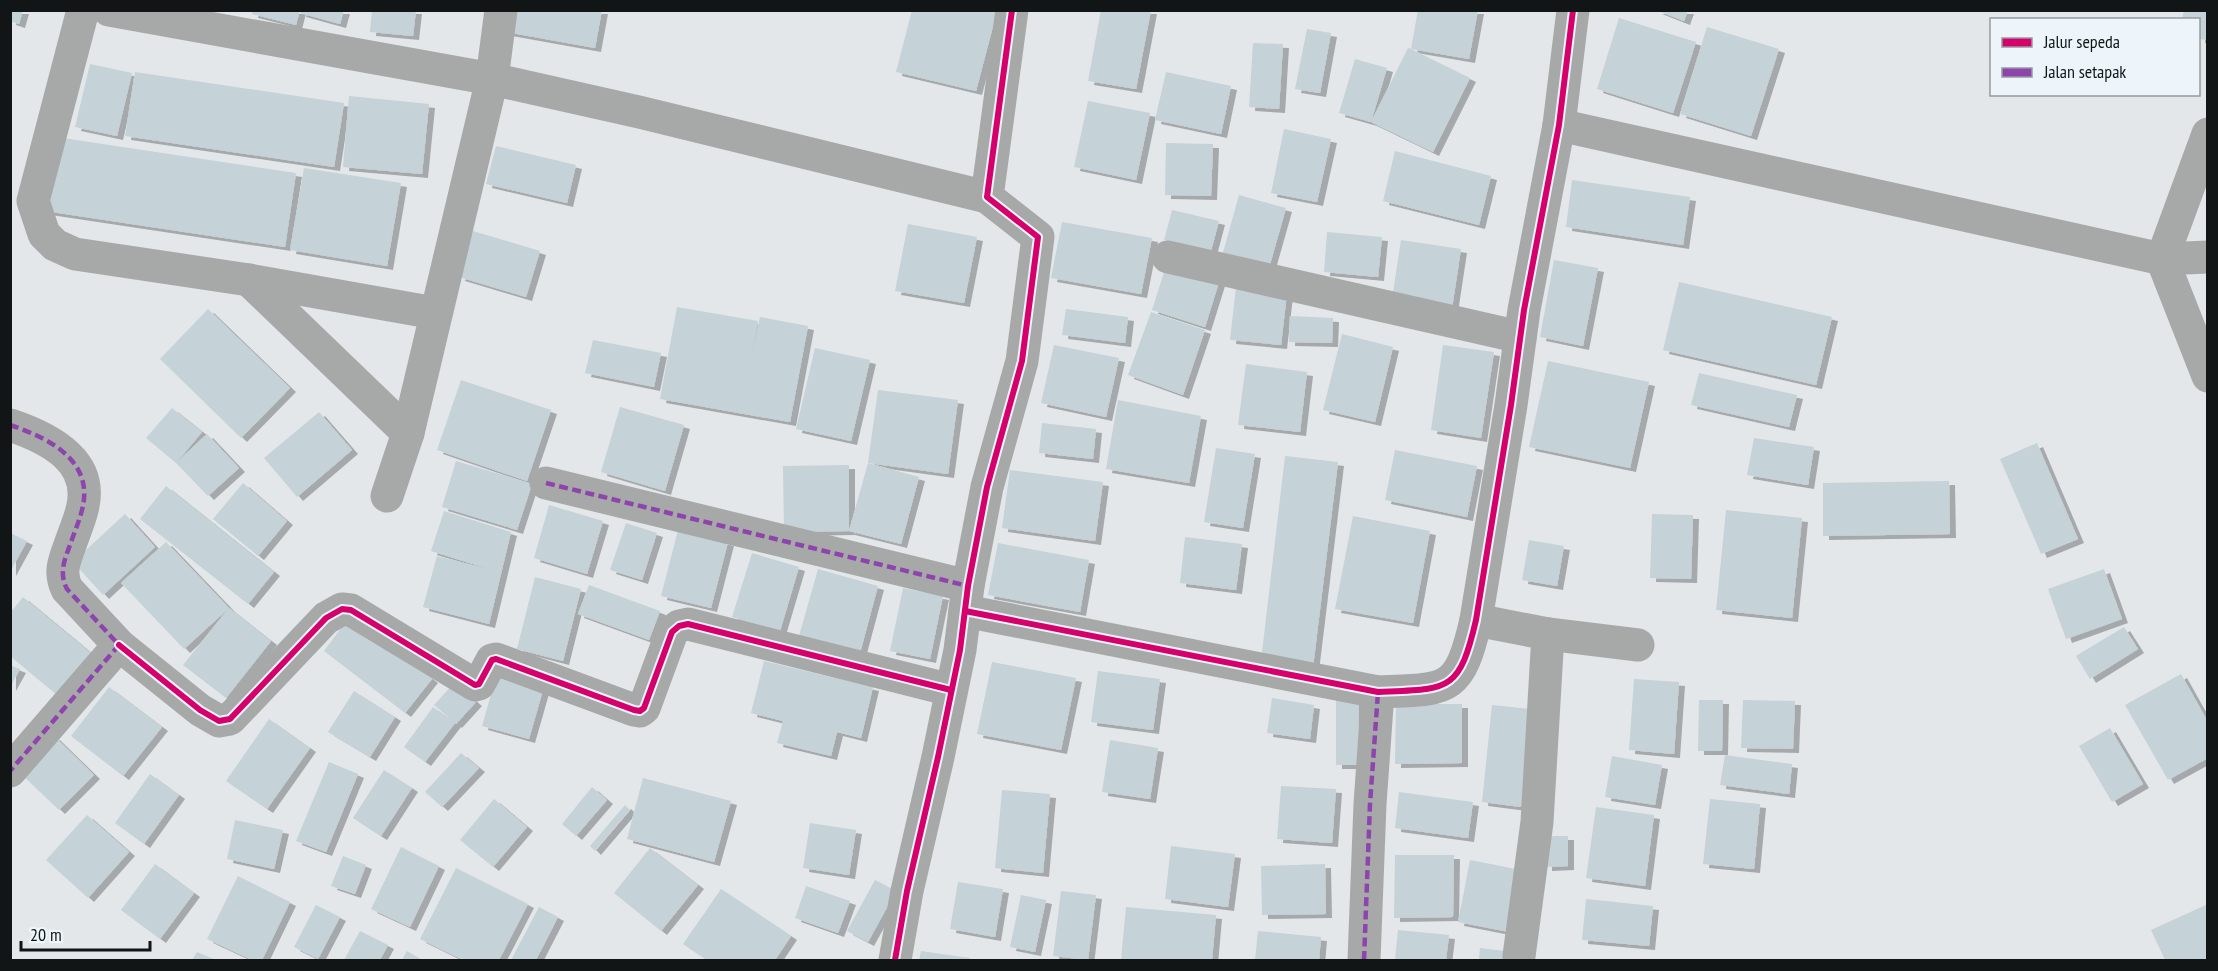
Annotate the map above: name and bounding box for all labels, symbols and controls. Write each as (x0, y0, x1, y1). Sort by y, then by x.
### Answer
legend (1990, 18, 2200, 96)
text: Jalur sepeda (2043, 30, 2120, 53)
text: Jalan setapak (2043, 60, 2126, 83)
scale bar (21, 914, 150, 952)
text: 20 m (30, 923, 62, 946)

